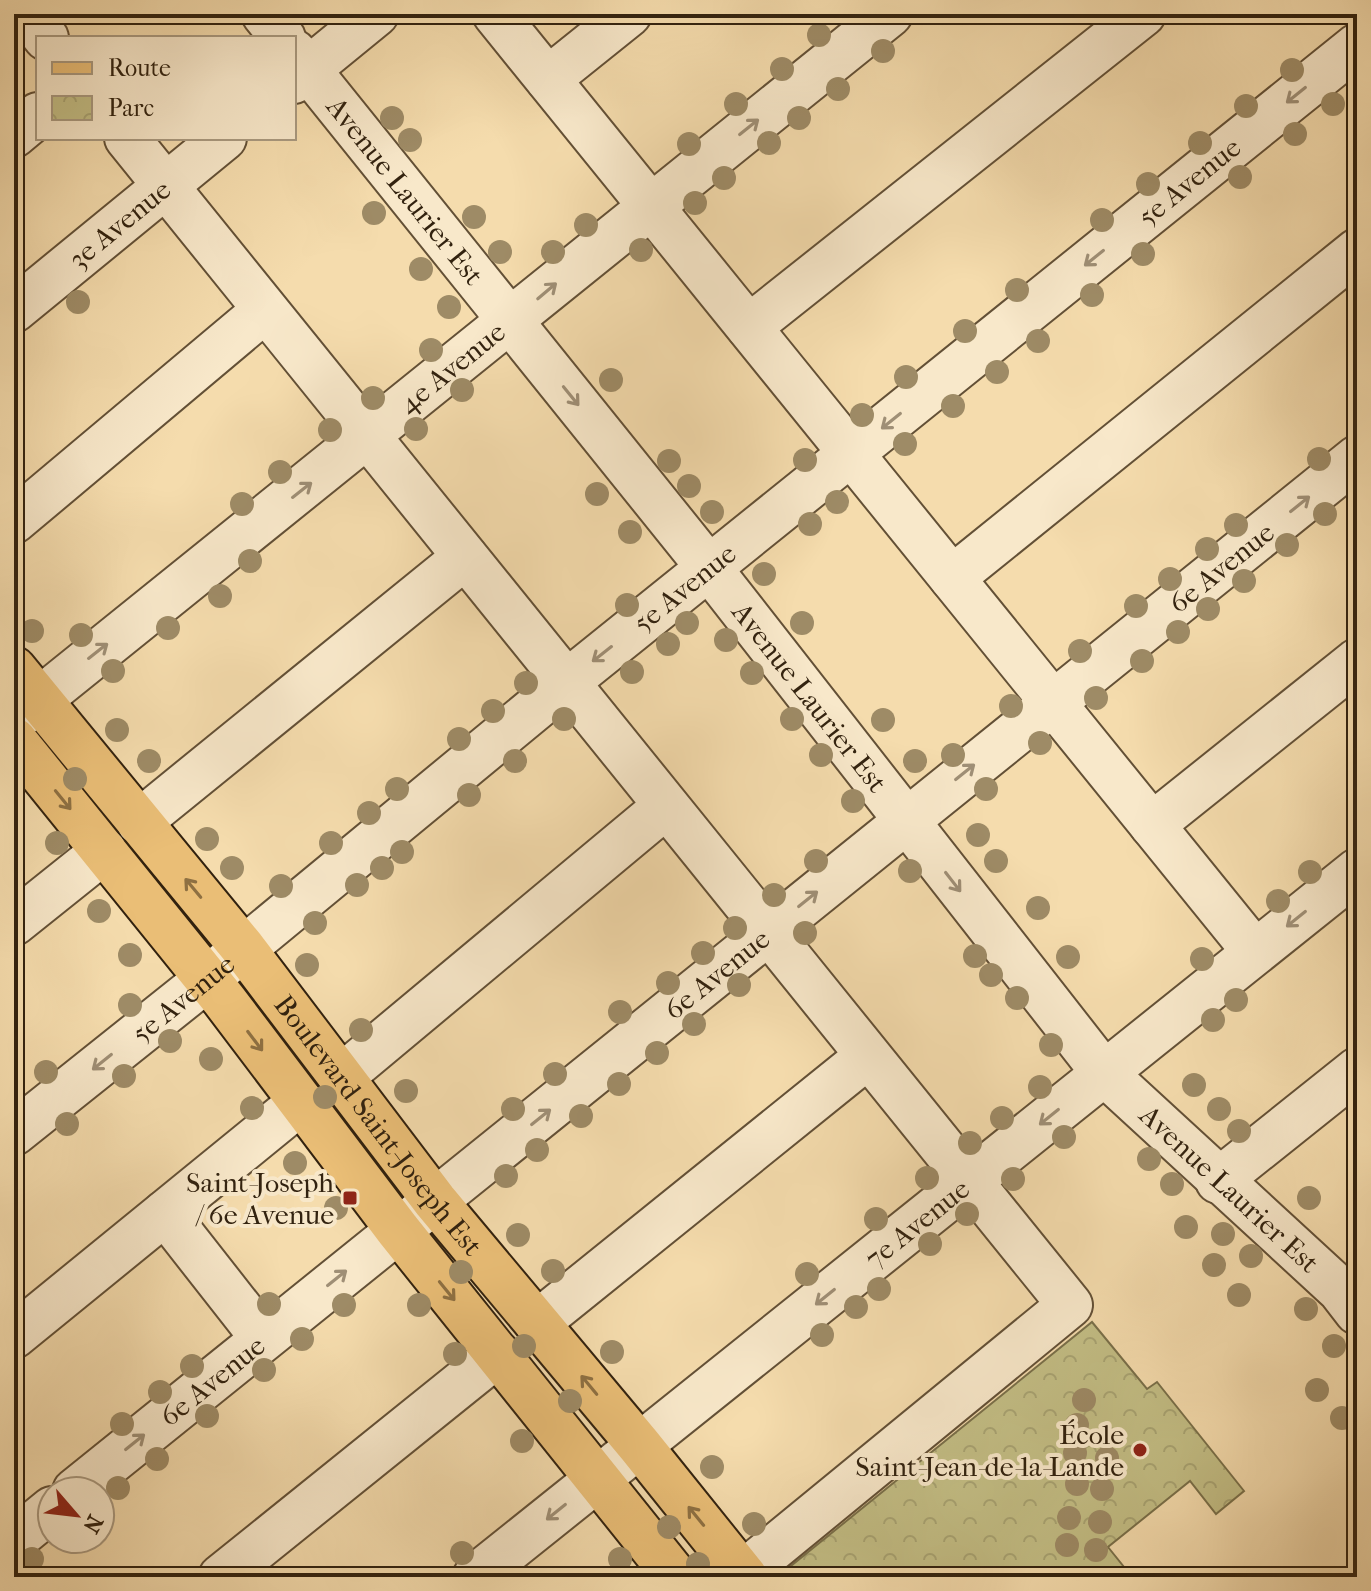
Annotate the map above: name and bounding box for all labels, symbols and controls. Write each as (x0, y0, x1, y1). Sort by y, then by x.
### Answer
legend (36, 36, 296, 140)
text: Route (108, 54, 171, 82)
one-way arrow (1286, 86, 1307, 104)
street label: Avenue Laurier Est (319, 90, 491, 291)
text: Parc (108, 94, 154, 122)
one-way arrow (738, 118, 759, 135)
street label: 5e Avenue (1131, 130, 1247, 233)
street label: 3e Avenue (62, 173, 177, 276)
one-way arrow (1084, 249, 1105, 267)
one-way arrow (537, 282, 558, 300)
street label: 4e Avenue (392, 315, 512, 420)
one-way arrow (562, 386, 580, 406)
one-way arrow (881, 412, 902, 430)
one-way arrow (291, 481, 312, 498)
one-way arrow (1289, 495, 1309, 513)
street label: 6e Avenue (1162, 516, 1281, 620)
street label: 5e Avenue (626, 537, 743, 639)
street label: Avenue Laurier Est (725, 595, 894, 799)
one-way arrow (87, 642, 108, 660)
one-way arrow (592, 646, 613, 663)
one-way arrow (955, 763, 976, 781)
one-way arrow (54, 789, 72, 810)
one-way arrow (944, 871, 961, 892)
one-way arrow (184, 878, 202, 899)
one-way arrow (797, 890, 817, 908)
one-way arrow (1286, 911, 1307, 928)
street label: 6e Avenue (658, 922, 776, 1027)
street label: 5e Avenue (125, 947, 241, 1050)
street label: Boulevard Saint-Joseph Est (268, 988, 489, 1262)
one-way arrow (246, 1030, 263, 1051)
one-way arrow (92, 1053, 113, 1071)
street label: Avenue Laurier Est (1132, 1098, 1326, 1279)
one-way arrow (530, 1108, 551, 1125)
one-way arrow (1039, 1108, 1060, 1125)
place label: Saint-Joseph / 6e Avenue (186, 1166, 334, 1231)
street label: 7e Avenue (859, 1172, 976, 1275)
marker: Saint-Joseph / 6e Avenue (341, 1189, 359, 1207)
one-way arrow (326, 1269, 347, 1287)
one-way arrow (438, 1280, 456, 1300)
one-way arrow (815, 1288, 835, 1306)
street label: 6e Avenue (153, 1329, 272, 1433)
one-way arrow (580, 1376, 598, 1396)
place label: École Saint-Jean-de-la-Lande (855, 1418, 1124, 1483)
one-way arrow (124, 1433, 145, 1451)
marker: École Saint-Jean-de-la-Lande (1131, 1441, 1149, 1459)
north arrow (36, 1475, 116, 1555)
one-way arrow (546, 1503, 567, 1521)
one-way arrow (687, 1506, 705, 1527)
text: N (77, 1510, 108, 1538)

